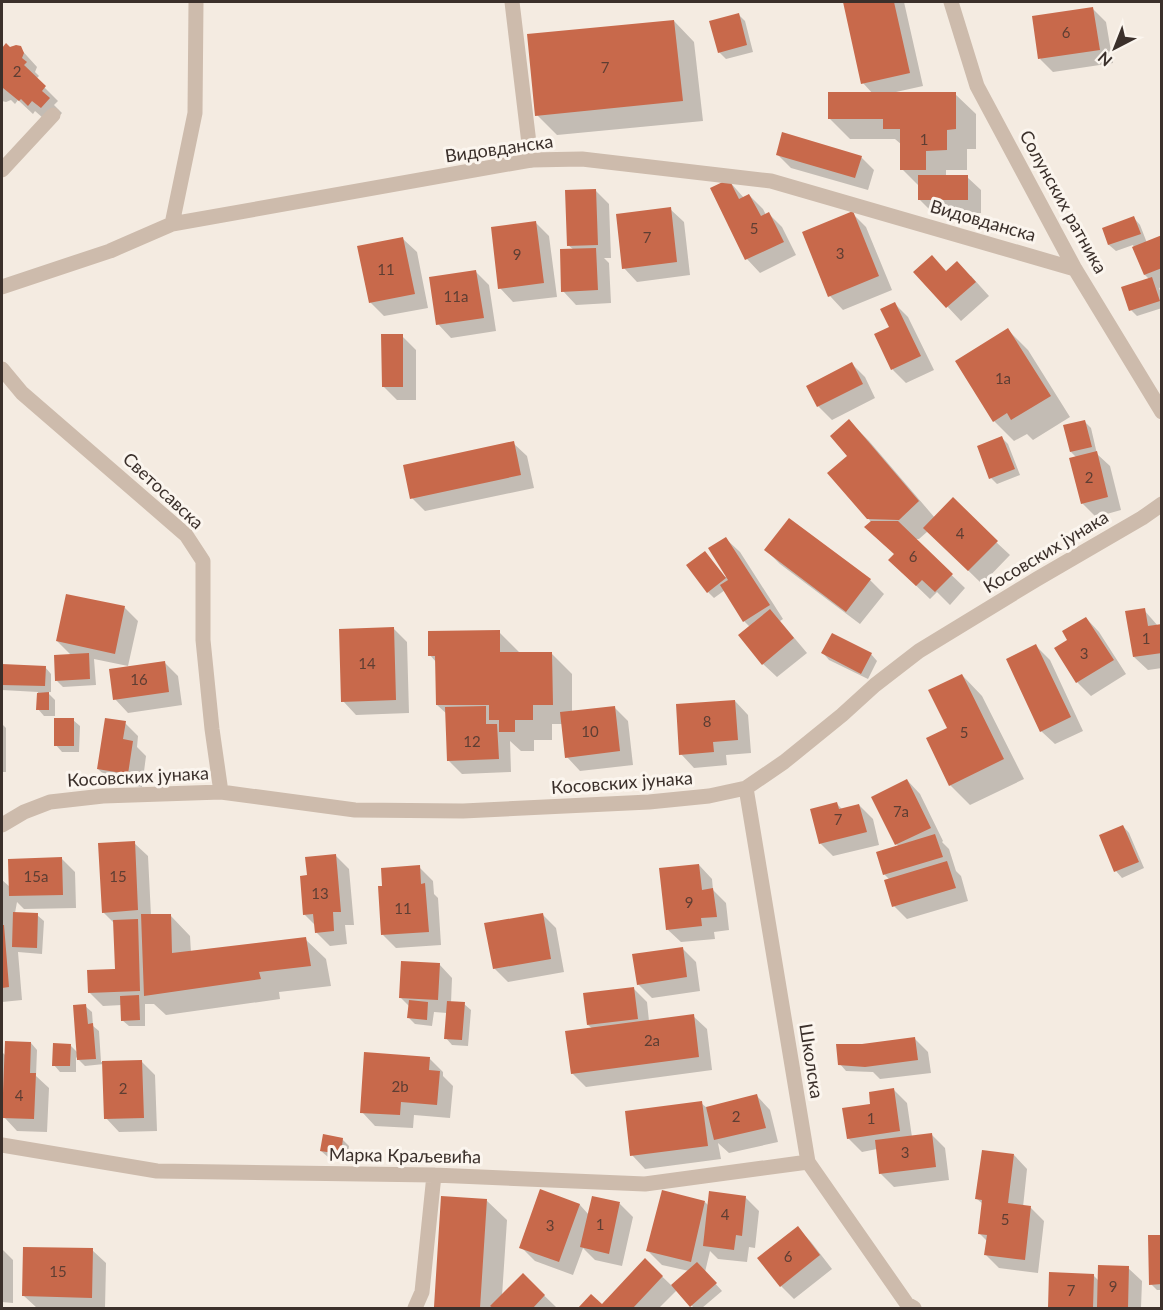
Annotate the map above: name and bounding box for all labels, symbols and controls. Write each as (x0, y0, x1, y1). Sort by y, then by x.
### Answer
north arrow (1085, 18, 1145, 78)
house number: 6 (1062, 23, 1071, 41)
text: N (1094, 48, 1116, 71)
house number: 7 (601, 58, 610, 76)
house number: 2 (13, 62, 21, 80)
street label: Солунских ратника (1015, 126, 1112, 277)
street label: Видовданска (443, 130, 554, 166)
house number: 1 (920, 130, 928, 148)
street label: Видовданска (928, 194, 1039, 246)
house number: 5 (750, 219, 758, 237)
house number: 7 (643, 228, 652, 246)
house number: 3 (836, 244, 844, 262)
house number: 9 (513, 245, 521, 263)
house number: 11 (377, 260, 395, 278)
house number: 11a (444, 287, 468, 305)
house number: 1a (995, 369, 1011, 387)
street label: Светосавска (119, 447, 209, 533)
house number: 2 (1085, 468, 1093, 486)
street label: Косовских јунака (979, 505, 1112, 597)
house number: 4 (956, 524, 965, 542)
house number: 6 (909, 547, 918, 565)
house number: 1 (1142, 629, 1150, 647)
house number: 3 (1080, 644, 1088, 662)
house number: 14 (358, 654, 376, 672)
house number: 16 (130, 670, 148, 688)
house number: 8 (703, 712, 711, 730)
house number: 10 (581, 722, 599, 740)
house number: 5 (960, 723, 968, 741)
house number: 12 (463, 732, 481, 750)
street label: Косовских јунака (66, 761, 209, 791)
street label: Косовских јунака (550, 766, 694, 798)
house number: 7a (893, 802, 909, 820)
house number: 7 (834, 810, 843, 828)
house number: 15a (24, 867, 48, 885)
house number: 15 (109, 867, 127, 885)
house number: 13 (311, 884, 329, 902)
house number: 9 (685, 893, 693, 911)
house number: 11 (394, 899, 412, 917)
street label: Школска (795, 1022, 829, 1100)
house number: 2a (644, 1031, 660, 1049)
house number: 2b (391, 1077, 409, 1095)
house number: 2 (119, 1079, 127, 1097)
house number: 4 (15, 1086, 24, 1104)
house number: 2 (732, 1107, 740, 1125)
house number: 1 (867, 1109, 875, 1127)
street label: Марка Краљевића (329, 1143, 481, 1167)
house number: 3 (901, 1143, 909, 1161)
house number: 4 (721, 1205, 730, 1223)
house number: 5 (1001, 1210, 1009, 1228)
house number: 1 (596, 1215, 604, 1233)
house number: 3 (546, 1216, 554, 1234)
house number: 6 (784, 1247, 793, 1265)
house number: 15 (49, 1262, 67, 1280)
house number: 9 (1109, 1277, 1117, 1295)
house number: 7 (1067, 1281, 1076, 1299)

